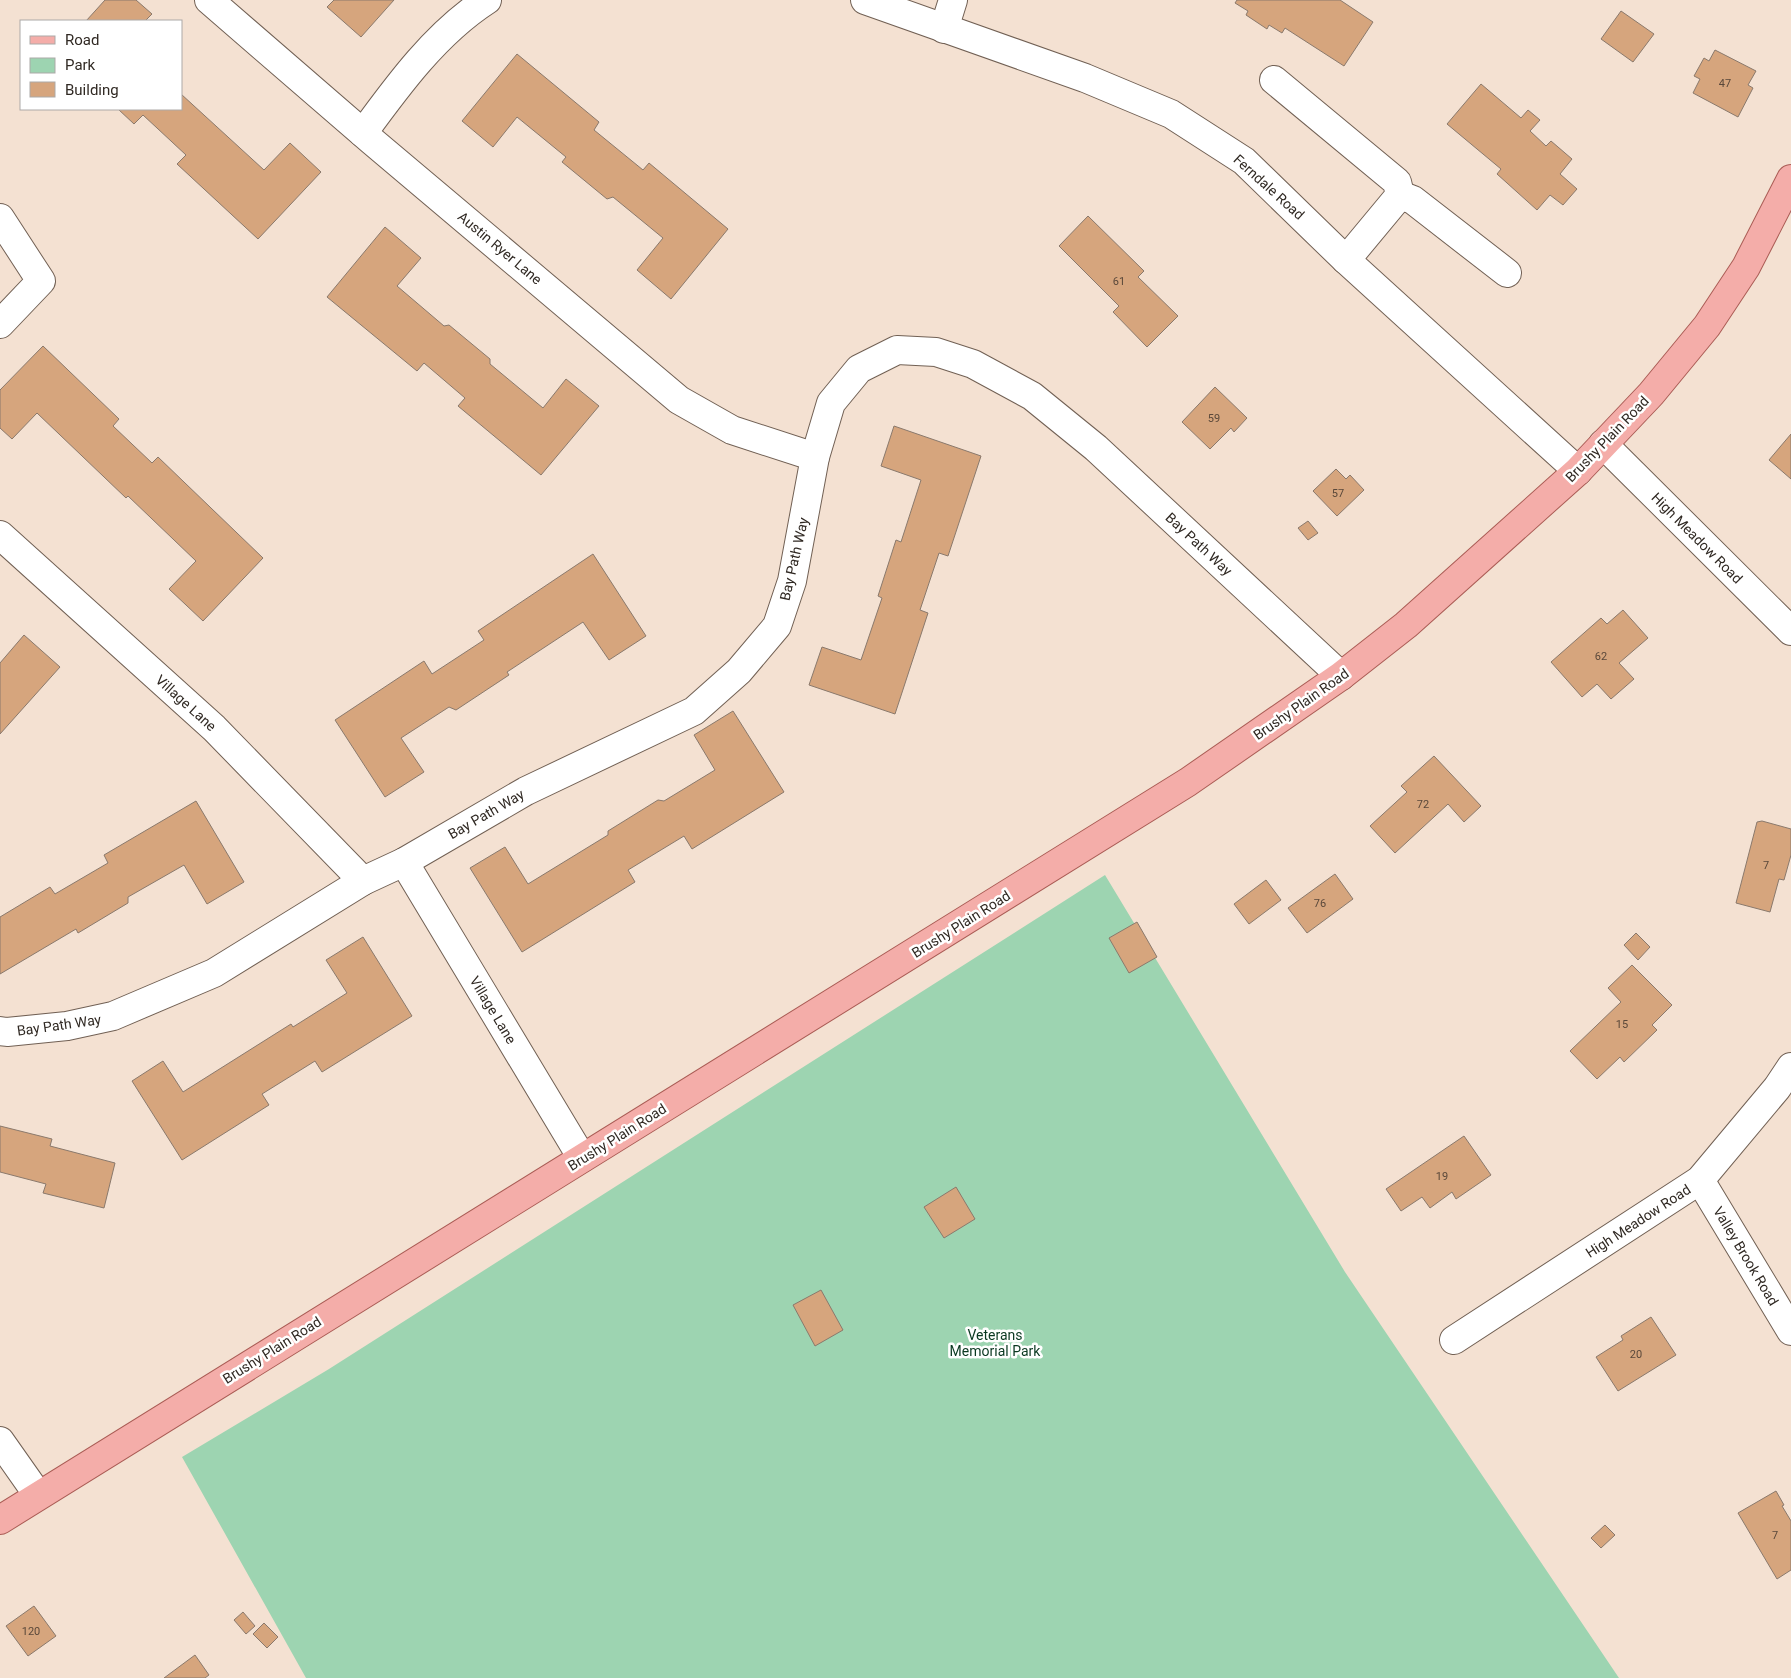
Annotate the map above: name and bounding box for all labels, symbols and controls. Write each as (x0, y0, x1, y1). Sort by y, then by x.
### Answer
legend (20, 20, 182, 110)
text: Road (65, 31, 99, 49)
text: Park (65, 56, 96, 74)
house number: 47 (1719, 77, 1731, 90)
text: Building (65, 81, 119, 99)
street label: Ferndale Road (1230, 151, 1308, 223)
street label: Austin Ryer Lane (455, 208, 545, 288)
house number: 61 (1113, 275, 1125, 288)
street label: Brushy Plain Road (1562, 393, 1652, 485)
house number: 59 (1208, 412, 1220, 425)
house number: 57 (1332, 487, 1344, 500)
street label: High Meadow Road (1648, 489, 1746, 587)
street label: Bay Path Way (1163, 509, 1236, 579)
street label: Bay Path Way (777, 516, 811, 602)
house number: 62 (1595, 650, 1607, 663)
street label: Brushy Plain Road (1250, 665, 1352, 743)
street label: Village Lane (152, 672, 220, 734)
street label: Bay Path Way (445, 786, 527, 842)
house number: 72 (1417, 798, 1429, 811)
house number: 7 (1763, 859, 1769, 872)
street label: Brushy Plain Road (909, 887, 1013, 961)
house number: 76 (1314, 897, 1326, 910)
street label: Village Lane (467, 973, 519, 1047)
street label: Bay Path Way (16, 1011, 102, 1039)
house number: 15 (1616, 1018, 1628, 1031)
street label: Brushy Plain Road (565, 1100, 669, 1174)
house number: 19 (1436, 1170, 1448, 1183)
street label: High Meadow Road (1583, 1181, 1693, 1261)
street label: Valley Brook Road (1710, 1204, 1782, 1308)
street label: Brushy Plain Road (220, 1313, 324, 1387)
park label: Veterans Memorial Park (950, 1327, 1041, 1359)
house number: 20 (1630, 1348, 1642, 1361)
house number: 7 (1772, 1529, 1778, 1542)
house number: 120 (22, 1625, 40, 1638)

